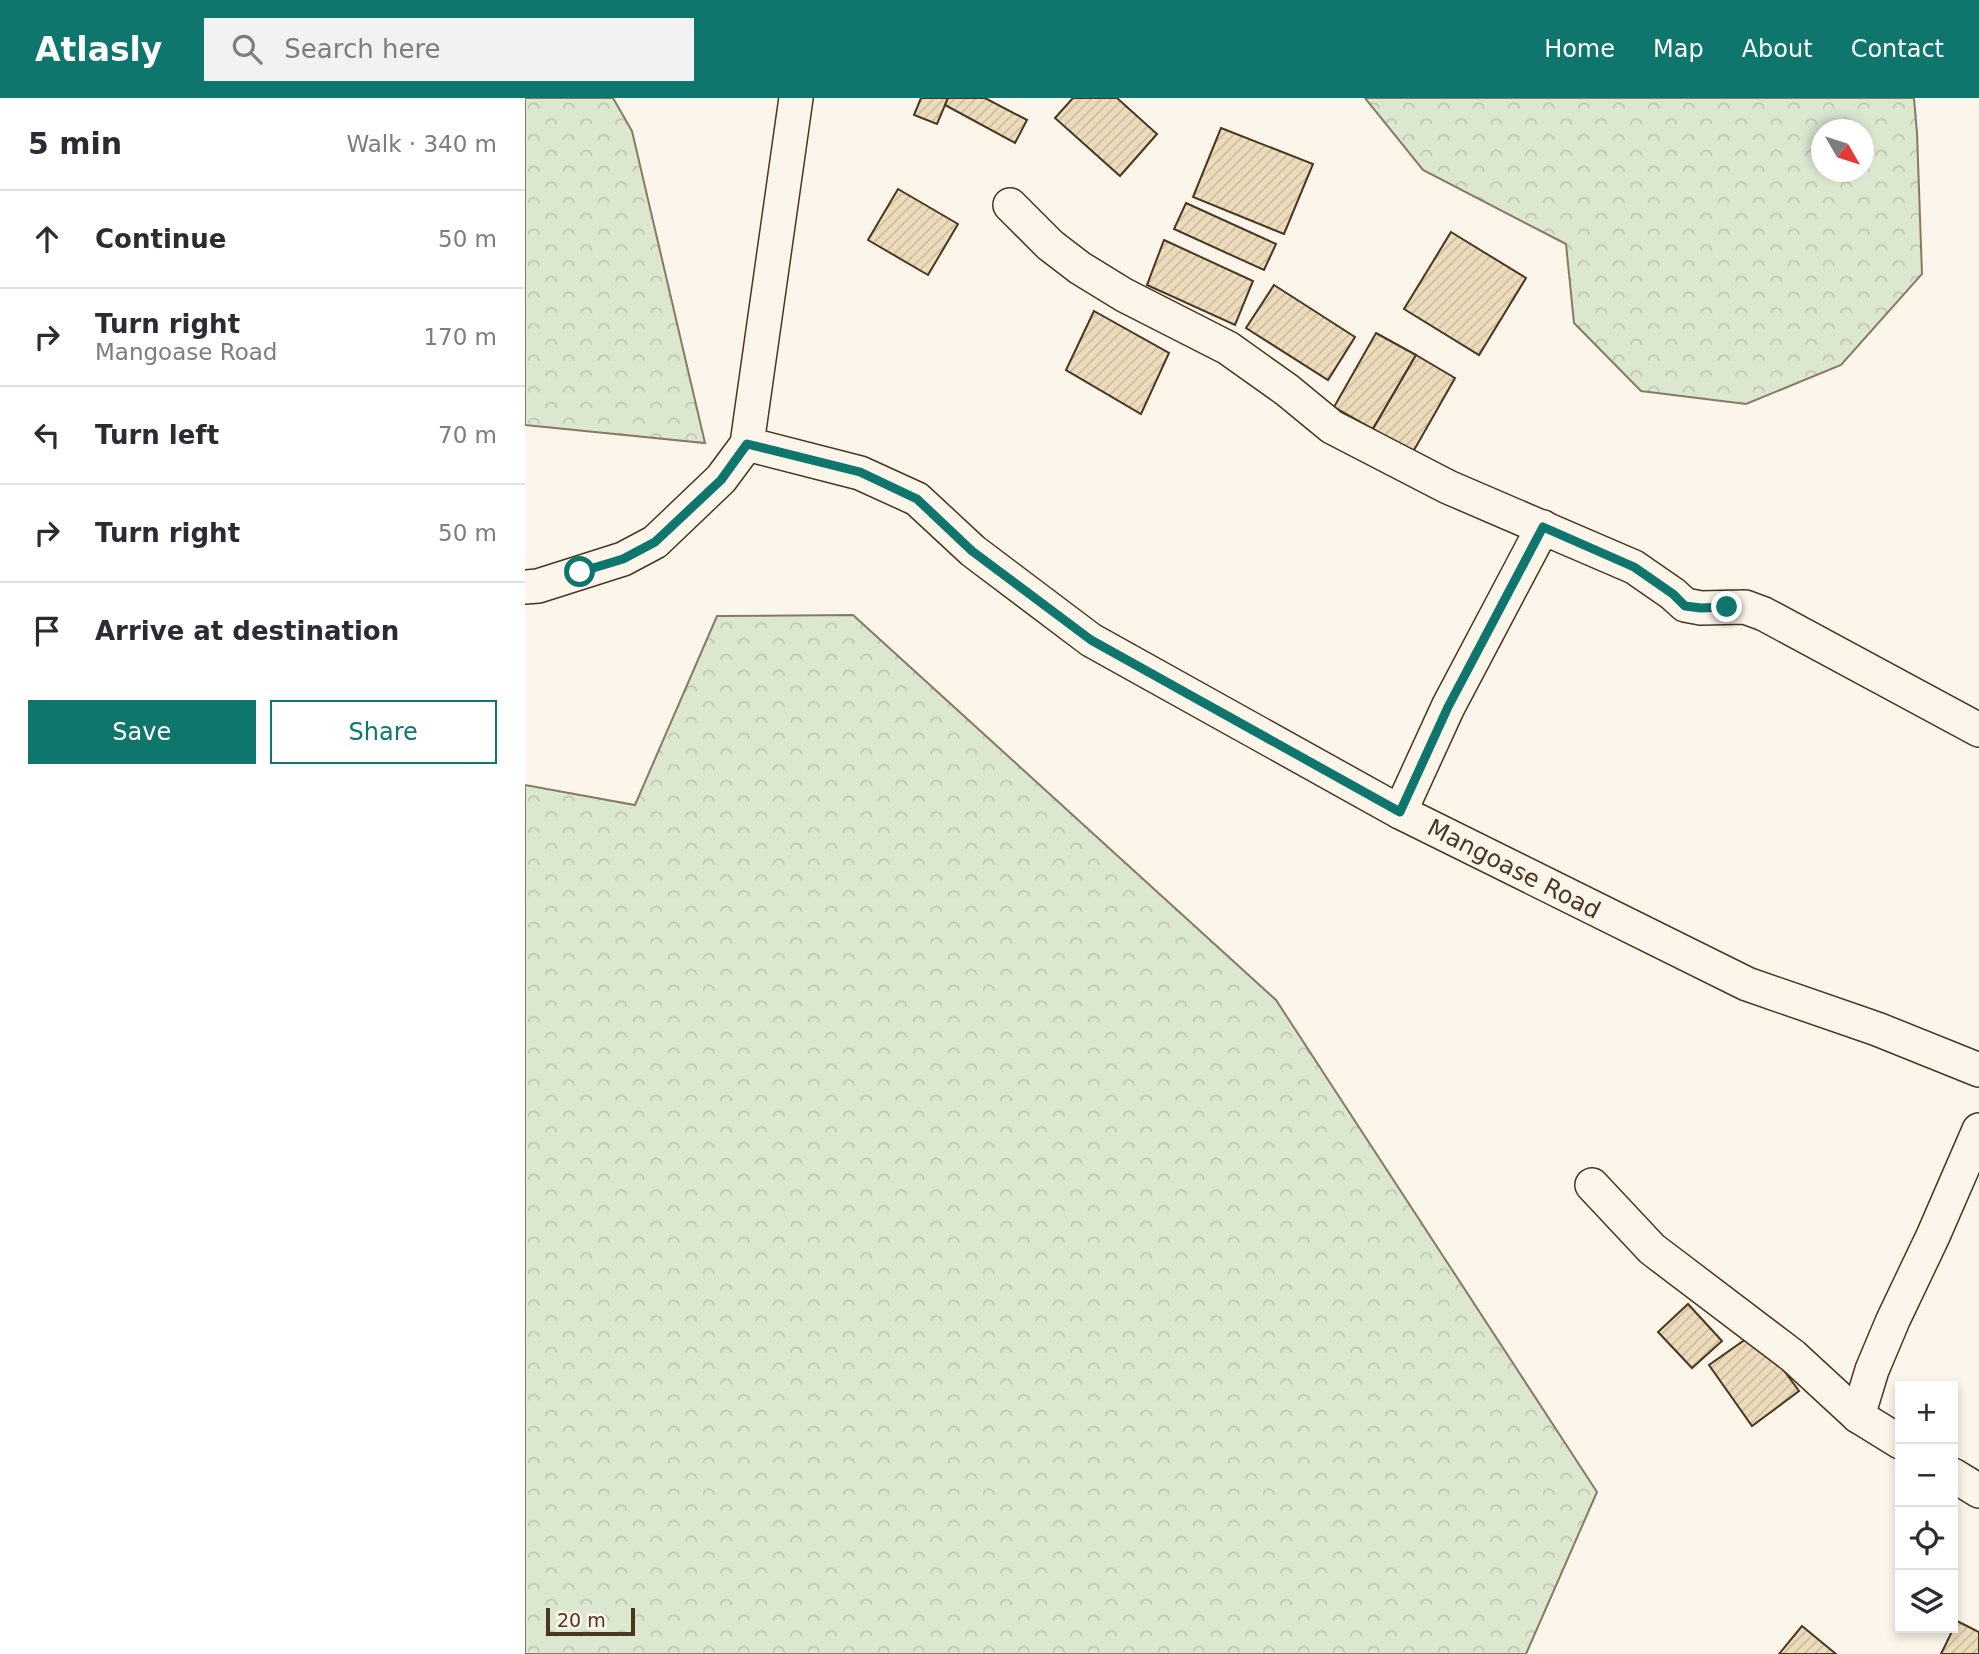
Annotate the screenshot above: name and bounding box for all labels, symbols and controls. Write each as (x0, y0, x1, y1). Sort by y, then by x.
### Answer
search box (204, 18, 694, 81)
text: Atlasly (35, 30, 162, 69)
icon: search (228, 30, 266, 68)
text: Search here (284, 34, 441, 64)
text: Home (1544, 35, 1615, 63)
text: Map (1653, 35, 1704, 63)
text: About (1742, 35, 1813, 63)
text: Contact (1851, 35, 1944, 63)
north arrow (1811, 119, 1874, 182)
text: 5 min (28, 126, 122, 161)
text: Walk · 340 m (346, 131, 497, 157)
icon: ahead (28, 220, 66, 258)
text: Continue (95, 224, 226, 254)
text: 50 m (438, 226, 497, 252)
text: Turn right (95, 309, 240, 339)
icon: right (28, 318, 66, 356)
text: 170 m (423, 324, 497, 350)
text: Mangoase Road (95, 339, 277, 365)
icon: left (28, 416, 66, 454)
text: Turn left (95, 420, 219, 450)
text: 70 m (438, 422, 497, 448)
icon: right (28, 514, 66, 552)
text: Turn right (95, 518, 240, 548)
text: 50 m (438, 520, 497, 546)
route start (564, 556, 595, 587)
route end (1711, 591, 1742, 622)
icon: arrive (28, 612, 66, 650)
text: Arrive at destination (95, 616, 399, 646)
button: Save (28, 700, 256, 764)
button: Share (270, 700, 497, 764)
street label: Mangoase Road (1423, 813, 1605, 925)
map controls (1895, 1381, 1958, 1633)
button: + (1895, 1381, 1958, 1444)
button: − (1895, 1444, 1958, 1507)
button: locate (1895, 1507, 1958, 1570)
button: layers (1895, 1570, 1958, 1633)
scale bar (546, 1605, 635, 1637)
text: 20 m (557, 1609, 606, 1631)

